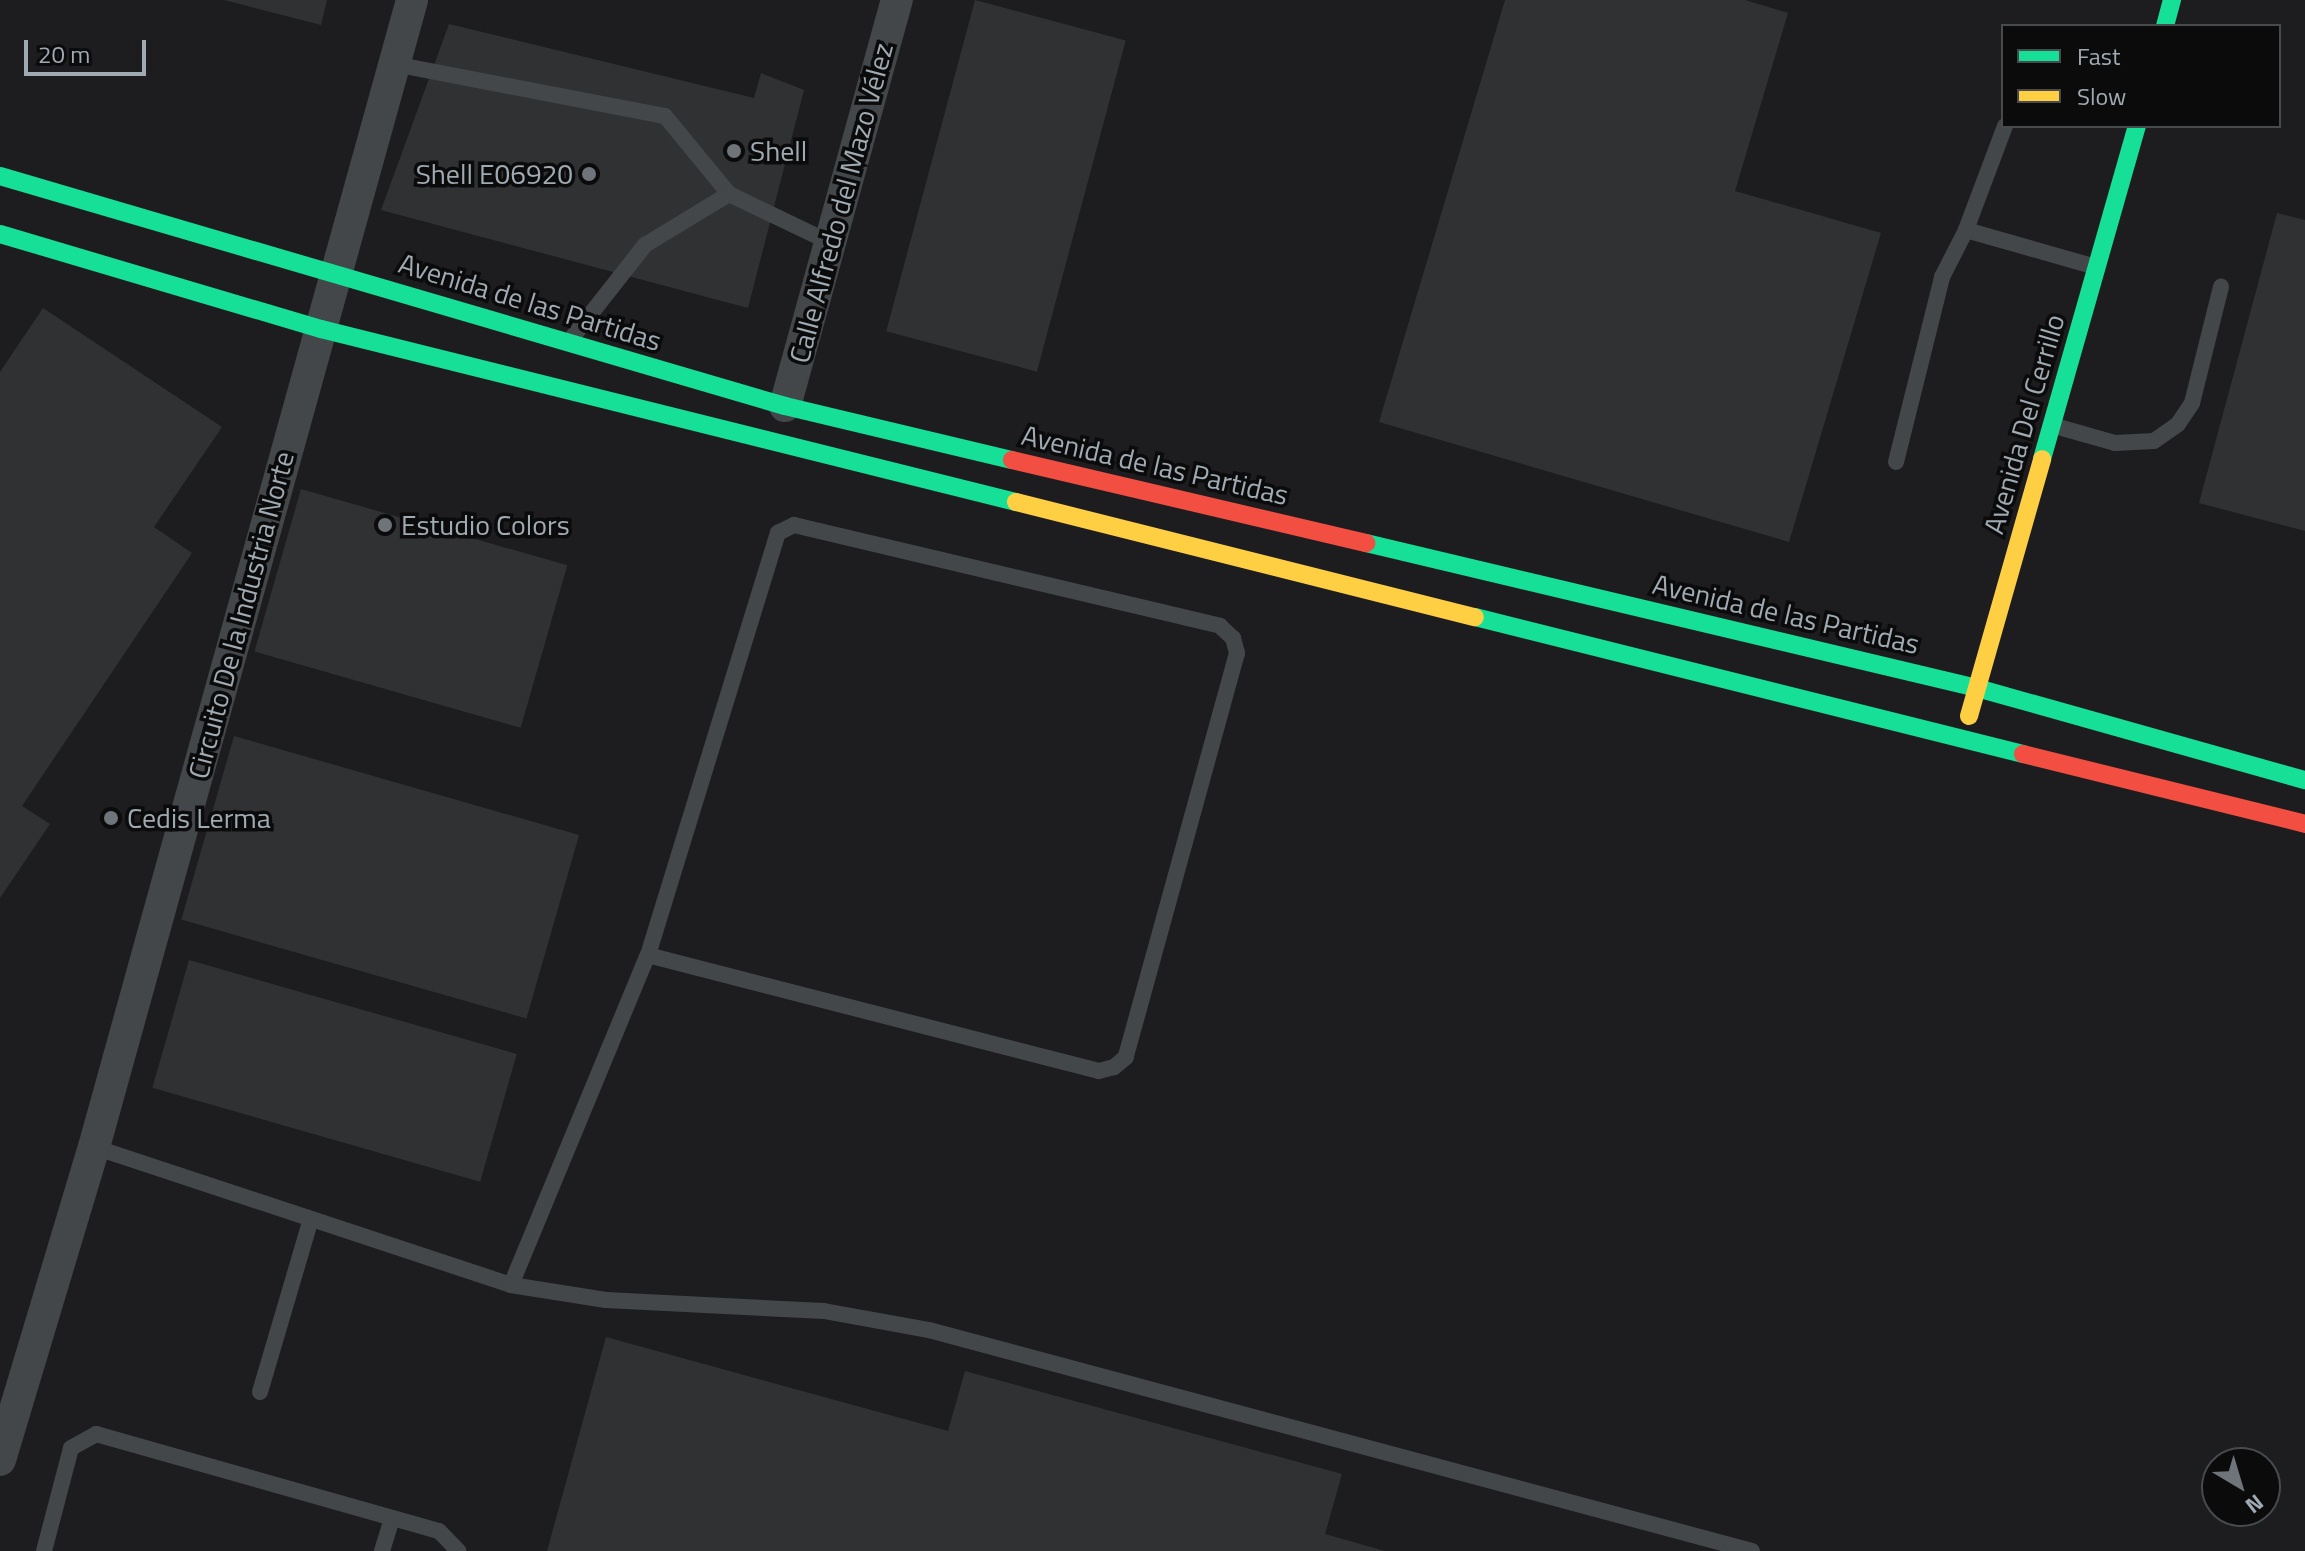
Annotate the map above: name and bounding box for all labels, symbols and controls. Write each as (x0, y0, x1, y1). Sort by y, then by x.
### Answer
scale bar (28, 24, 150, 74)
legend (2001, 24, 2281, 128)
text: 20 m (38, 36, 90, 72)
text: Fast (2077, 38, 2120, 74)
street label: Calle Alfredo del Mazo Vélez (782, 39, 900, 367)
text: Slow (2077, 78, 2126, 114)
place label: Shell (750, 134, 807, 168)
marker: Shell (725, 142, 743, 160)
place label: Shell E06920 (416, 157, 573, 191)
marker: Shell E06920 (580, 165, 598, 183)
street label: Avenida de las Partidas (395, 246, 665, 358)
street label: Avenida Del Cerrillo (1977, 310, 2071, 538)
street label: Avenida de las Partidas (1018, 418, 1292, 512)
street label: Circuito De la Industria Norte (181, 448, 301, 782)
place label: Estudio Colors (401, 508, 570, 542)
marker: Estudio Colors (376, 516, 394, 534)
street label: Avenida de las Partidas (1649, 567, 1923, 661)
place label: Cedis Lerma (127, 801, 271, 835)
marker: Cedis Lerma (102, 809, 120, 827)
north arrow (2201, 1447, 2281, 1527)
text: N (2238, 1486, 2271, 1522)

